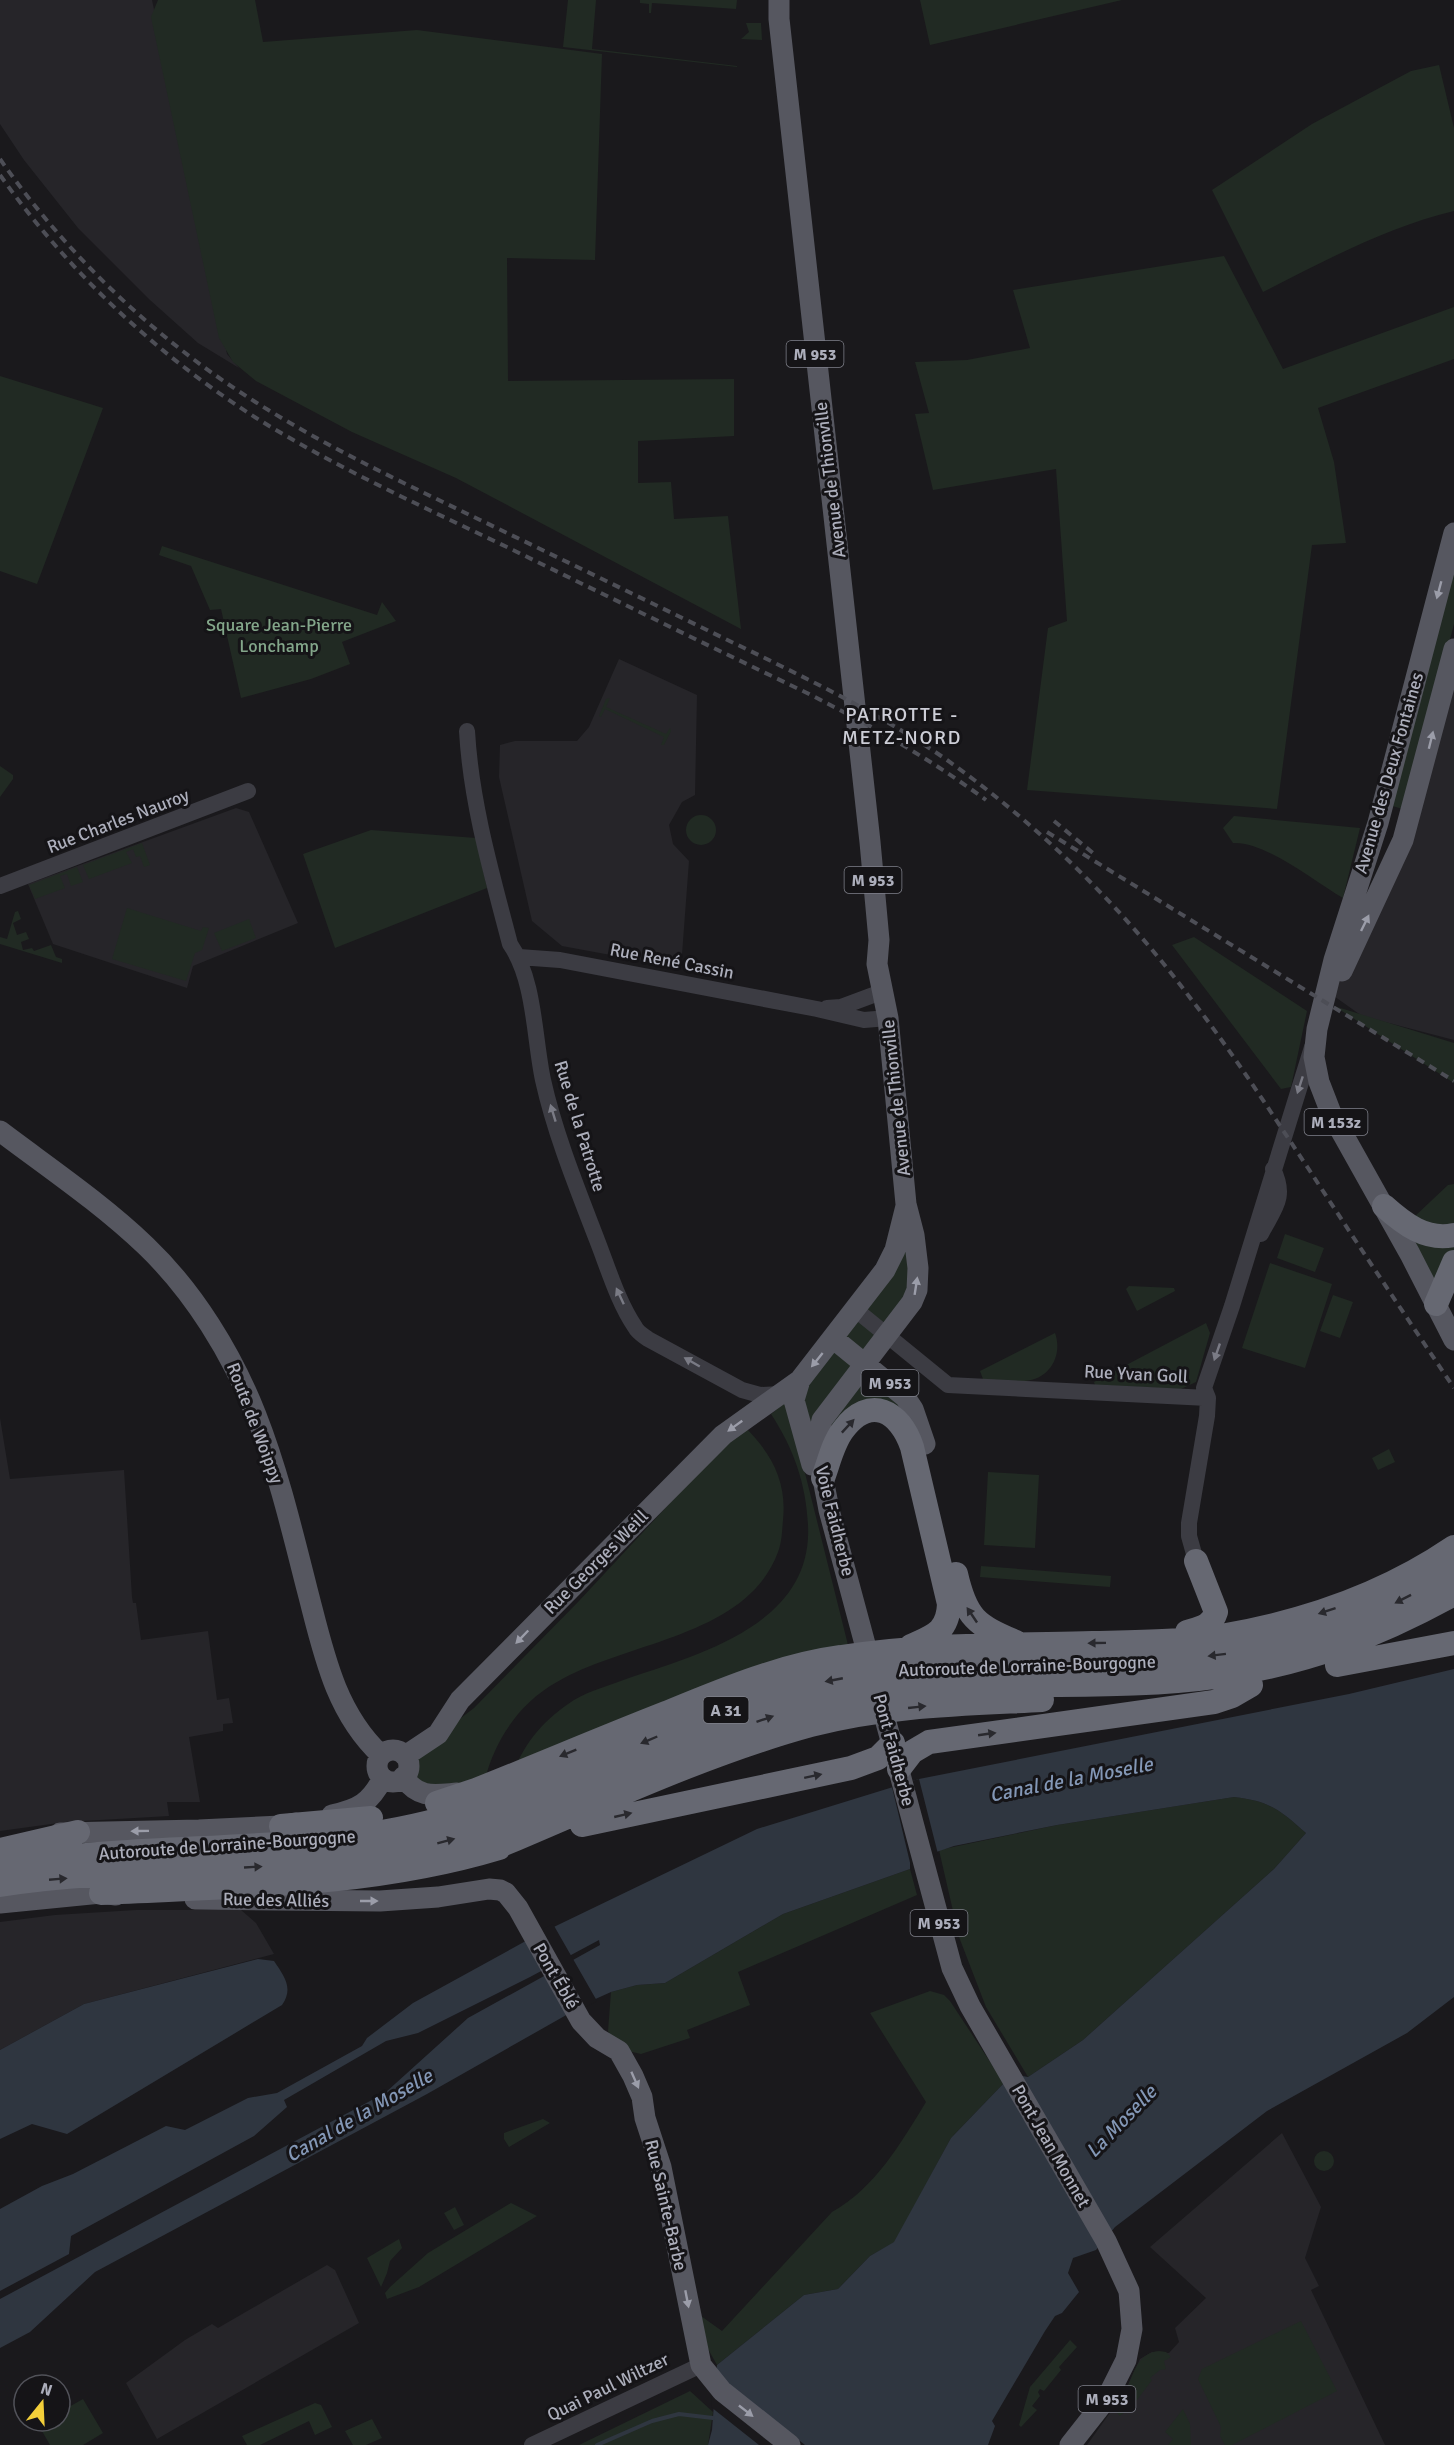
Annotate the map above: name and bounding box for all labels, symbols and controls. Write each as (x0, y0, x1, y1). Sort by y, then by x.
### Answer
road number: M 953 (786, 341, 844, 367)
street label: Avenue de Thionville (809, 401, 851, 559)
one-way arrow (1434, 581, 1444, 599)
park label: Square Jean-Pierre Lonchamp (206, 614, 352, 657)
street label: Avenue des Deux Fontaines (1350, 670, 1428, 876)
district label: PATROTTE - METZ-NORD (842, 702, 962, 750)
one-way arrow (1426, 730, 1436, 749)
street label: Rue Charles Nauroy (44, 784, 193, 858)
road number: M 953 (844, 867, 902, 893)
one-way arrow (1361, 914, 1370, 931)
street label: Rue René Cassin (608, 938, 736, 984)
street label: Avenue de Thionville (877, 1019, 915, 1177)
street label: Rue de la Patrotte (550, 1058, 610, 1194)
one-way arrow (1295, 1076, 1304, 1094)
one-way arrow (548, 1104, 557, 1122)
road number: M 153z (1304, 1109, 1368, 1135)
one-way arrow (912, 1276, 921, 1295)
one-way arrow (615, 1288, 624, 1305)
one-way arrow (1211, 1343, 1221, 1361)
one-way arrow (811, 1352, 824, 1367)
one-way arrow (684, 1358, 701, 1368)
street label: Route de Woippy (222, 1359, 288, 1487)
street label: Rue Yvan Goll (1083, 1360, 1189, 1388)
road number: M 953 (862, 1370, 918, 1396)
one-way arrow (841, 1418, 855, 1433)
one-way arrow (728, 1420, 744, 1432)
street label: Voie Faidherbe (811, 1464, 859, 1578)
street label: Rue Georges Weill (539, 1505, 653, 1619)
one-way arrow (1394, 1594, 1411, 1604)
one-way arrow (1318, 1606, 1336, 1616)
one-way arrow (966, 1607, 978, 1623)
one-way arrow (516, 1629, 530, 1643)
one-way arrow (1087, 1638, 1106, 1647)
street label: Autoroute de Lorraine-Bourgogne (898, 1651, 1156, 1681)
one-way arrow (1207, 1651, 1226, 1660)
one-way arrow (825, 1676, 844, 1685)
street label: Pont Faidherbe (868, 1691, 920, 1809)
road number: A 31 (704, 1697, 748, 1723)
one-way arrow (907, 1702, 926, 1712)
one-way arrow (756, 1714, 774, 1723)
one-way arrow (978, 1729, 997, 1738)
one-way arrow (640, 1735, 658, 1745)
one-way arrow (559, 1749, 577, 1758)
water label: Canal de la Moselle (987, 1751, 1156, 1808)
one-way arrow (804, 1770, 823, 1780)
one-way arrow (613, 1809, 632, 1819)
street label: Autoroute de Lorraine-Bourgogne (98, 1825, 356, 1865)
one-way arrow (131, 1826, 150, 1835)
one-way arrow (436, 1836, 455, 1846)
one-way arrow (243, 1862, 262, 1871)
one-way arrow (49, 1874, 68, 1883)
street label: Rue des Alliés (223, 1888, 330, 1912)
one-way arrow (359, 1896, 378, 1906)
road number: M 953 (910, 1910, 968, 1936)
street label: Pont Éblé (528, 1939, 584, 2013)
water label: Canal de la Moselle (281, 2063, 438, 2168)
one-way arrow (630, 2071, 640, 2089)
water label: La Moselle (1081, 2079, 1163, 2163)
street label: Pont Jean Monnet (1007, 2081, 1095, 2211)
street label: Rue Sainte-Barbe (640, 2137, 692, 2273)
one-way arrow (683, 2289, 692, 2308)
street label: Quai Paul Wiltzer (544, 2348, 673, 2426)
north arrow (12, 2373, 72, 2433)
text: N (38, 2378, 55, 2401)
road number: M 953 (1078, 2386, 1136, 2412)
one-way arrow (739, 2404, 754, 2416)

